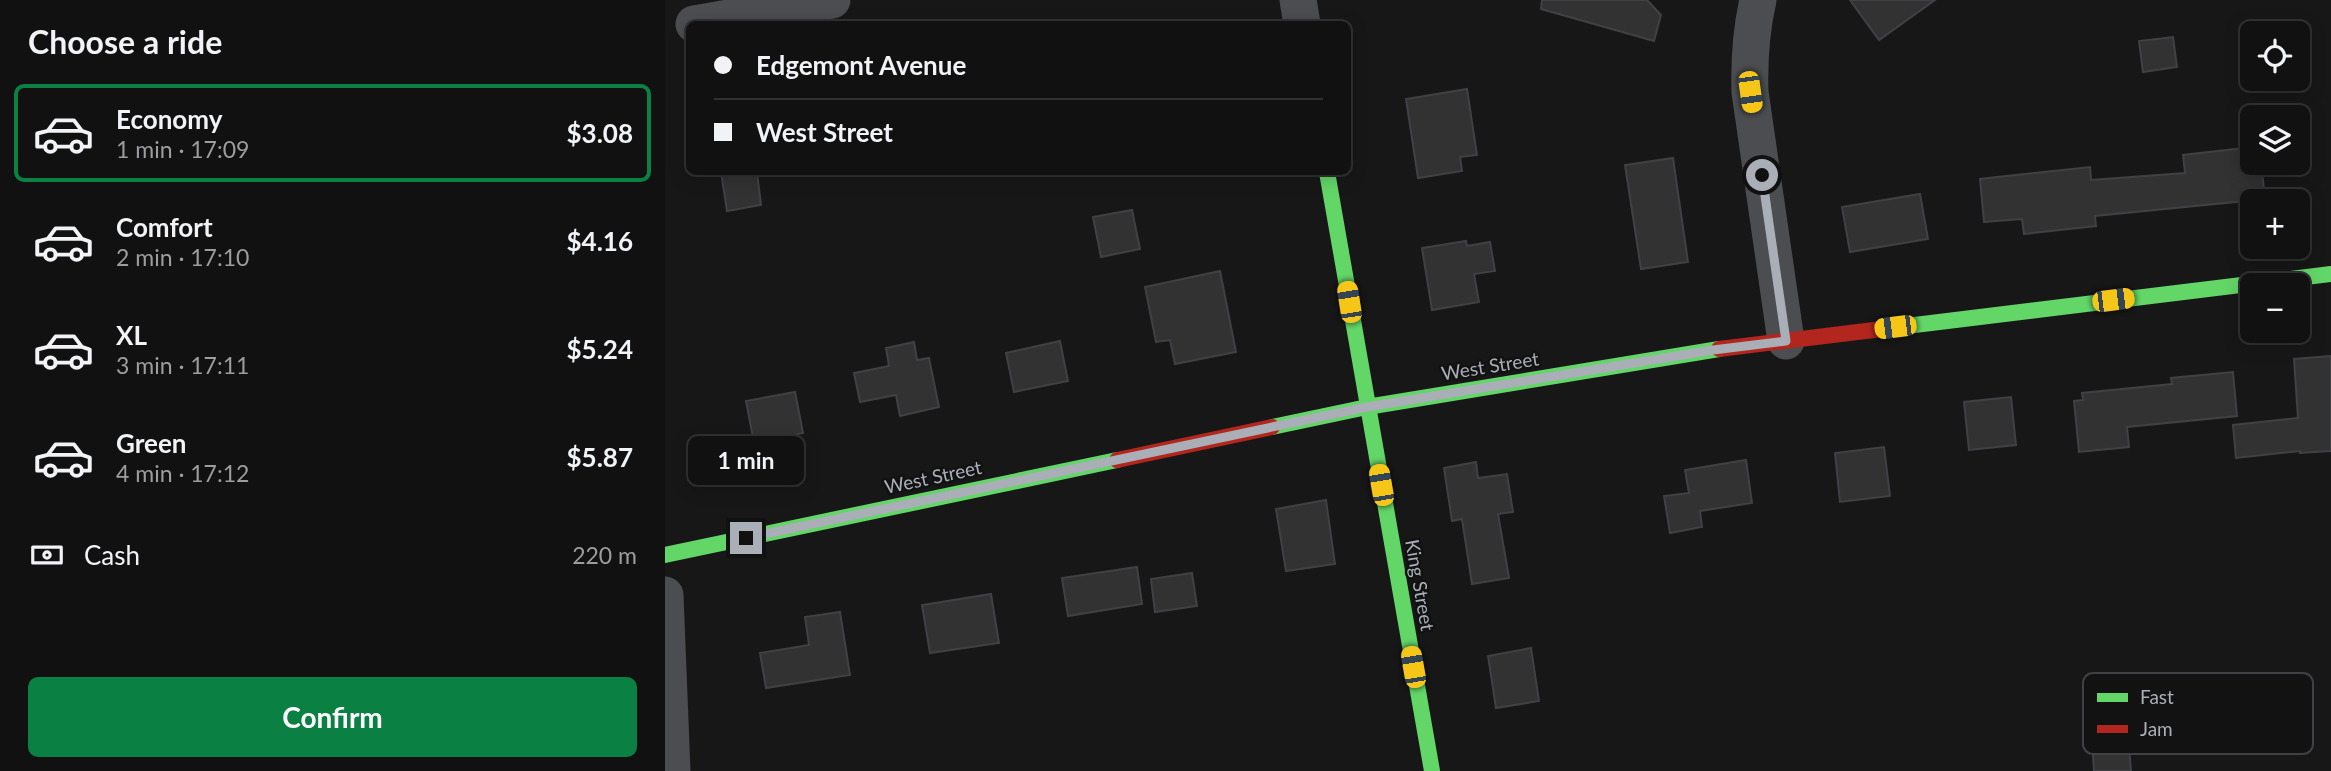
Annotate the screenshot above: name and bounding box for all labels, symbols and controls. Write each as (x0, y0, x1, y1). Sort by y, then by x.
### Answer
map controls (2240, 21, 2310, 343)
button: locate (2240, 21, 2310, 91)
text: Choose a ride (28, 22, 222, 61)
text: Edgemont Avenue (756, 49, 966, 81)
car (1737, 70, 1764, 114)
icon: car (32, 102, 95, 165)
text: Economy (116, 103, 222, 135)
button: layers (2240, 105, 2310, 175)
text: West Street (756, 116, 893, 148)
text: $3.08 (567, 117, 633, 149)
text: 1 min · 17:09 (116, 135, 249, 163)
route start (1746, 159, 1778, 191)
button: + (2240, 189, 2310, 259)
icon: car (32, 210, 95, 273)
text: Comfort (116, 211, 213, 243)
text: $4.16 (567, 225, 633, 257)
text: 2 min · 17:10 (116, 243, 249, 271)
button: − (2240, 273, 2310, 343)
car (1336, 280, 1363, 324)
car (2091, 287, 2136, 313)
car (1873, 314, 1918, 340)
icon: car (32, 318, 95, 381)
text: XL (116, 319, 147, 351)
text: $5.24 (567, 333, 633, 365)
street label: West Street (1439, 346, 1541, 385)
text: 3 min · 17:11 (116, 351, 249, 379)
icon: car (32, 426, 95, 489)
text: Green (116, 427, 186, 459)
callout: 1 min (688, 436, 804, 486)
text: $5.87 (567, 441, 633, 473)
text: 1 min (717, 446, 775, 474)
street label: West Street (882, 455, 984, 498)
text: 4 min · 17:12 (116, 459, 249, 487)
car (1368, 462, 1395, 508)
route end (730, 522, 762, 554)
icon: cash (28, 536, 66, 574)
street label: King Street (1401, 537, 1440, 633)
text: Cash (84, 539, 140, 571)
text: 220 m (572, 541, 637, 569)
car (1400, 644, 1427, 690)
legend (2083, 673, 2313, 754)
button: Confirm (28, 677, 637, 757)
text: Fast (2140, 685, 2174, 708)
text: Jam (2140, 717, 2173, 740)

